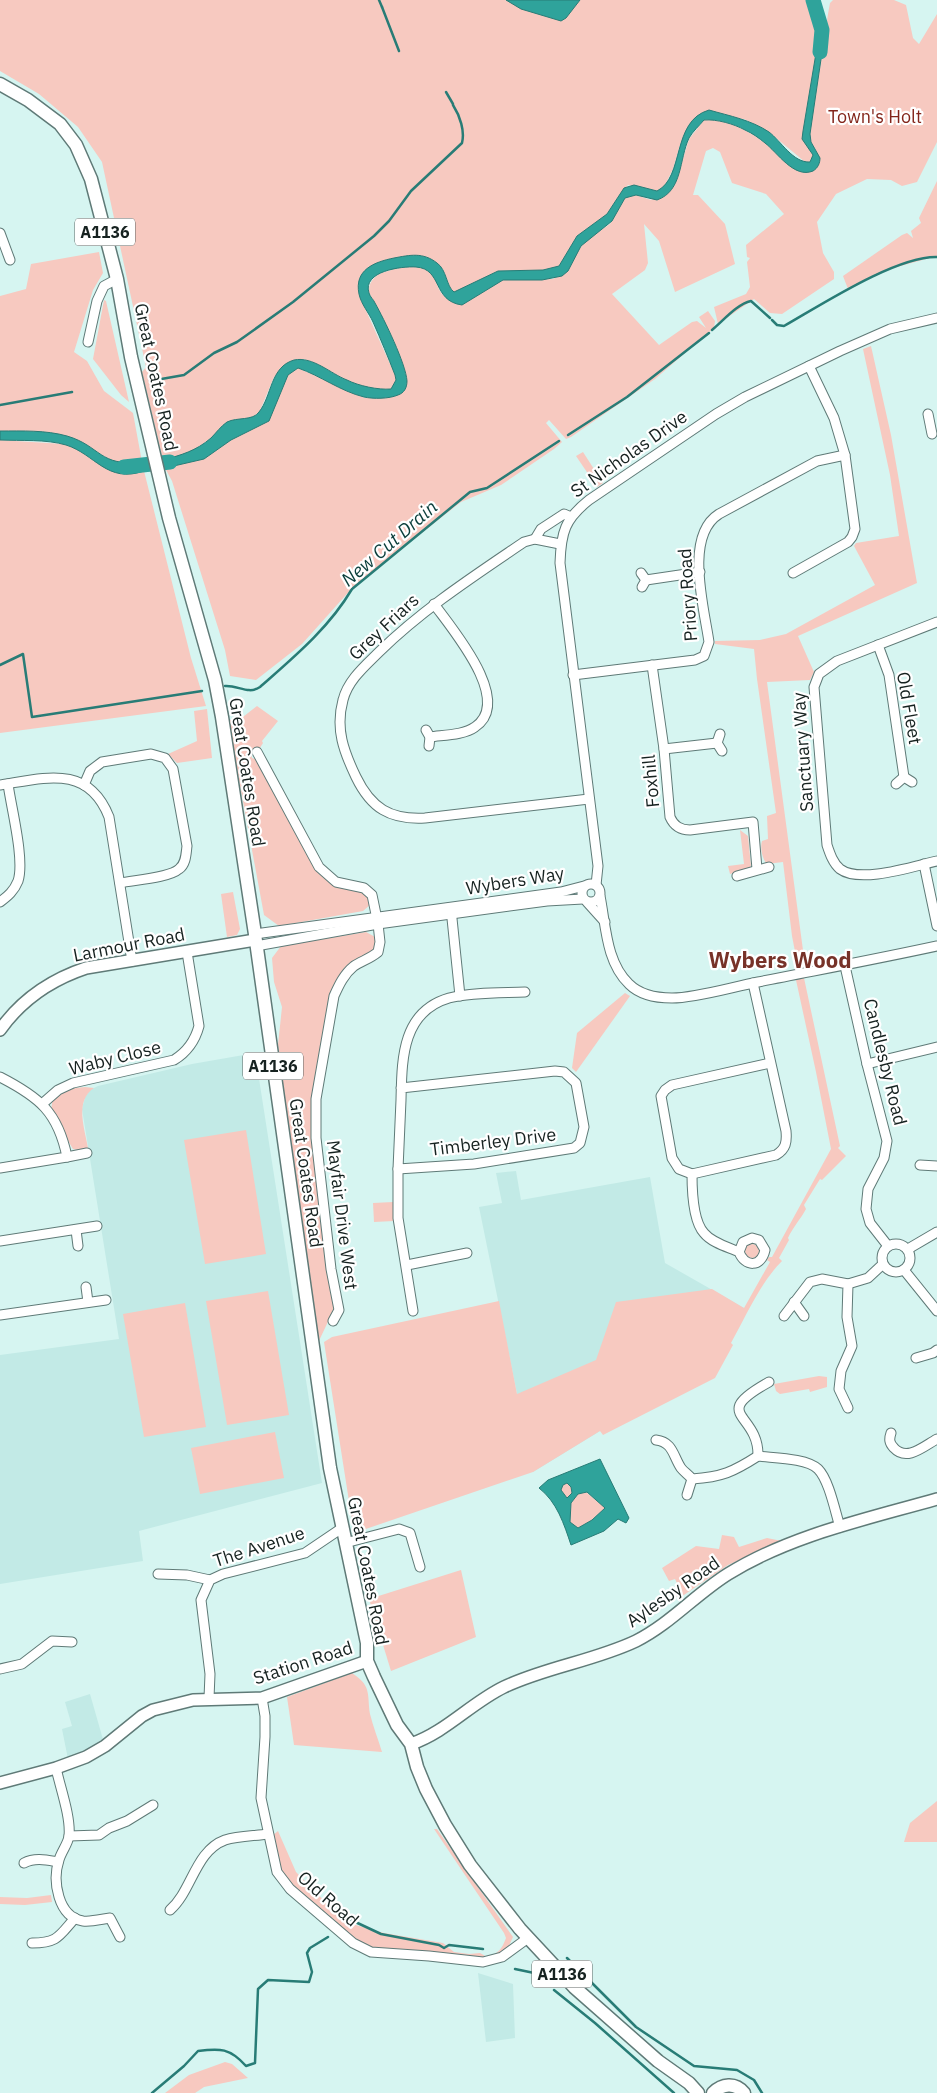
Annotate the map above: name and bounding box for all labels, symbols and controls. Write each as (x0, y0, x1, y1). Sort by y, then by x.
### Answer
park label: Town's Holt (828, 105, 922, 128)
road number: A1136 (75, 218, 135, 246)
street label: Great Coates Road (130, 301, 183, 453)
street label: St Nicholas Drive (566, 405, 691, 502)
water label: New Cut Drain (336, 495, 442, 591)
street label: Priory Road (673, 548, 702, 642)
street label: Grey Friars (344, 588, 424, 665)
street label: Old Fleet (892, 670, 927, 746)
street label: Sanctuary Way (787, 691, 818, 813)
street label: Great Coates Road (224, 696, 271, 848)
street label: Foxhill (637, 754, 664, 808)
street label: Wybers Way (464, 861, 566, 900)
street label: Larmour Road (71, 922, 187, 967)
district label: Wybers Wood (708, 945, 852, 974)
street label: Candlesby Road (859, 996, 912, 1128)
street label: Waby Close (67, 1035, 163, 1080)
road number: A1136 (243, 1052, 303, 1080)
street label: Great Coates Road (285, 1097, 328, 1249)
street label: Timberley Drive (428, 1122, 558, 1161)
street label: Mayfair Drive West (322, 1139, 363, 1291)
street label: Great Coates Road (343, 1495, 394, 1647)
street label: The Avenue (210, 1521, 308, 1572)
street label: Aylesby Road (622, 1551, 724, 1632)
street label: Station Road (250, 1636, 355, 1689)
street label: Old Road (293, 1866, 364, 1931)
road number: A1136 (532, 1960, 592, 1988)

